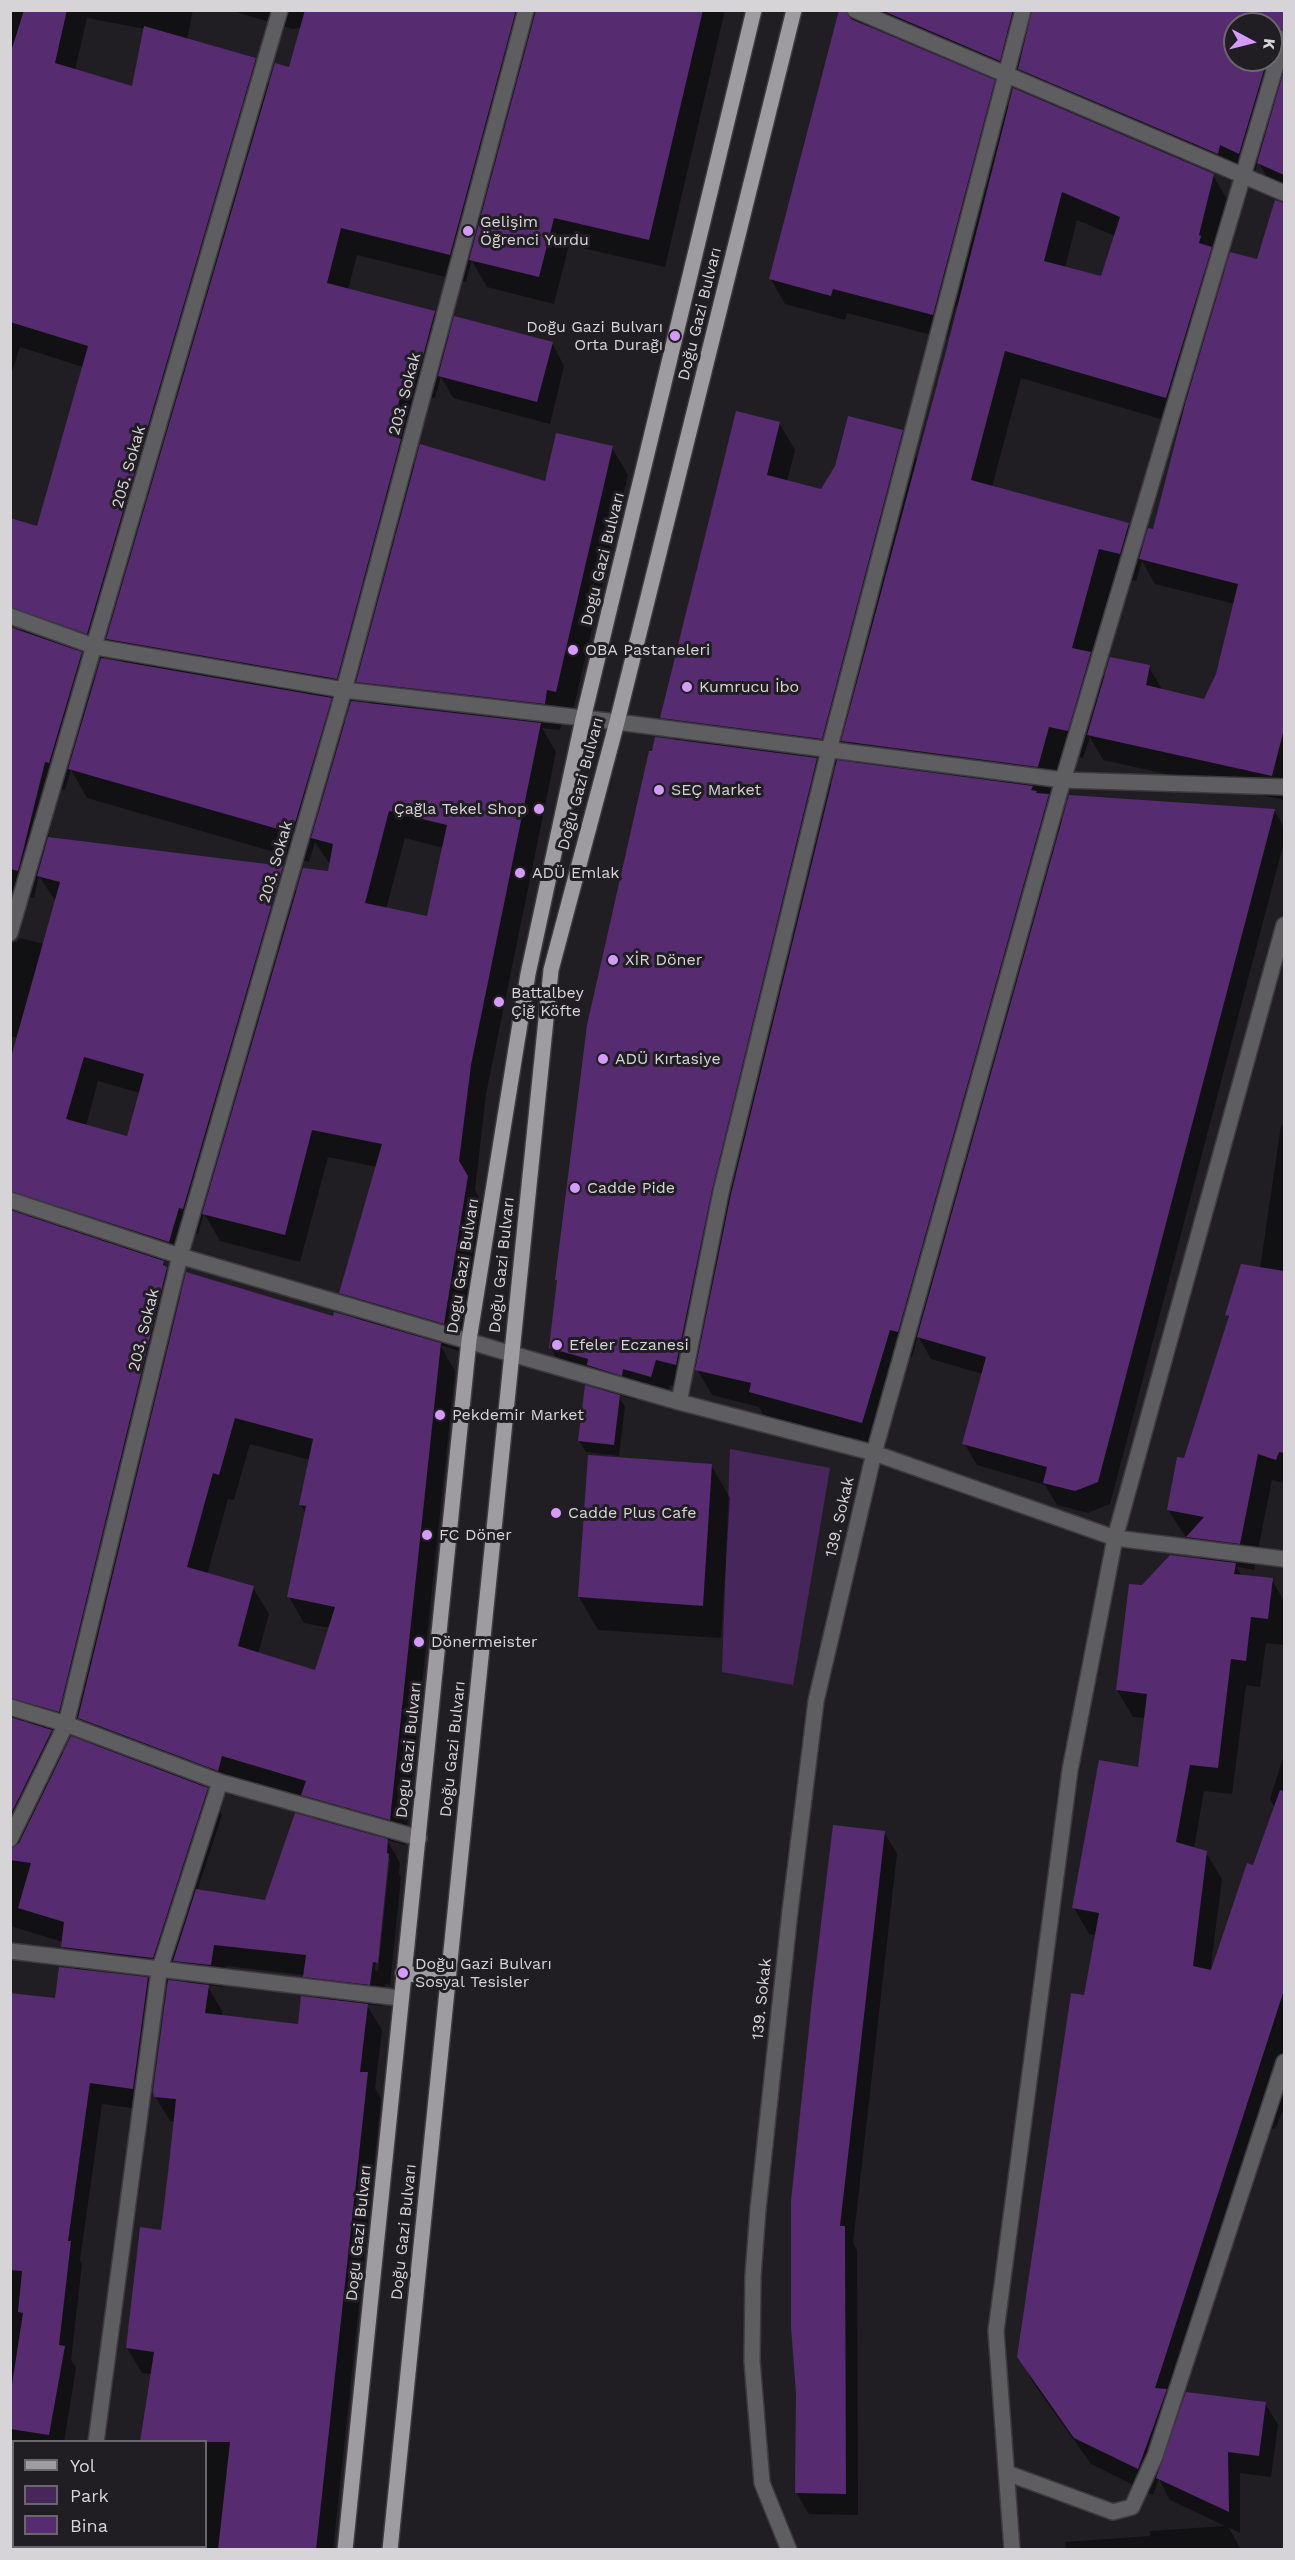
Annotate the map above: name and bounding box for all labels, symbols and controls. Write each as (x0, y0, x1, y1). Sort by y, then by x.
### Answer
north arrow (1223, 12, 1283, 72)
text: K (1259, 37, 1279, 51)
place label: Gelişim Öğrenci Yurdu (480, 212, 589, 250)
marker: Gelişim Öğrenci Yurdu (461, 224, 475, 238)
street label: Doğu Gazi Bulvarı (674, 245, 726, 383)
place label: Doğu Gazi Bulvarı Orta Durağı (526, 317, 663, 355)
marker: Doğu Gazi Bulvarı Orta Durağı (668, 329, 682, 343)
street label: 203. Sokak (385, 351, 425, 437)
street label: 205. Sokak (108, 423, 150, 511)
street label: Dogu Gazi Bulvarı (577, 490, 629, 628)
place label: OBA Pastaneleri (585, 640, 710, 660)
marker: OBA Pastaneleri (566, 643, 580, 657)
place label: Kumrucu İbo (699, 677, 799, 697)
marker: Kumrucu İbo (680, 680, 694, 694)
street label: Doğu Gazi Bulvarı (554, 715, 608, 853)
place label: SEÇ Market (671, 780, 761, 800)
marker: SEÇ Market (652, 783, 666, 797)
place label: Çağla Tekel Shop (394, 799, 527, 819)
marker: Çağla Tekel Shop (532, 802, 546, 816)
street label: 203. Sokak (255, 819, 297, 905)
place label: ADÜ Emlak (532, 863, 619, 883)
marker: ADÜ Emlak (513, 866, 527, 880)
place label: XİR Döner (625, 950, 702, 970)
marker: XİR Döner (606, 953, 620, 967)
place label: Battalbey Çiğ Köfte (511, 983, 584, 1021)
marker: Battalbey Çiğ Köfte (492, 995, 506, 1009)
place label: ADÜ Kırtasiye (615, 1049, 721, 1069)
marker: ADÜ Kırtasiye (596, 1052, 610, 1066)
place label: Cadde Pide (587, 1178, 675, 1198)
marker: Cadde Pide (568, 1181, 582, 1195)
street label: Doğu Gazi Bulvarı (485, 1196, 519, 1334)
street label: Dogu Gazi Bulvarı (443, 1197, 483, 1335)
street label: 203. Sokak (124, 1286, 164, 1374)
place label: Efeler Eczanesi (569, 1335, 689, 1355)
marker: Efeler Eczanesi (550, 1338, 564, 1352)
place label: Pekdemir Market (452, 1405, 584, 1425)
marker: Pekdemir Market (433, 1408, 447, 1422)
street label: 139. Sokak (821, 1475, 859, 1559)
place label: Cadde Plus Cafe (568, 1503, 696, 1523)
marker: Cadde Plus Cafe (549, 1506, 563, 1520)
place label: FC Döner (439, 1525, 512, 1545)
marker: FC Döner (420, 1528, 434, 1542)
place label: Dönermeister (431, 1632, 537, 1652)
marker: Dönermeister (412, 1635, 426, 1649)
street label: Doğu Gazi Bulvarı (436, 1680, 470, 1818)
street label: Dogu Gazi Bulvarı (392, 1681, 426, 1819)
place label: Doğu Gazi Bulvarı Sosyal Tesisler (415, 1954, 552, 1992)
street label: 139. Sokak (748, 1957, 776, 2041)
marker: Doğu Gazi Bulvarı Sosyal Tesisler (396, 1966, 410, 1980)
street label: Doğu Gazi Bulvarı (387, 2163, 421, 2301)
street label: Dogu Gazi Bulvarı (342, 2164, 376, 2302)
legend (12, 2440, 207, 2548)
text: Yol (70, 2455, 95, 2476)
text: Park (70, 2485, 109, 2506)
text: Bina (70, 2515, 108, 2536)

